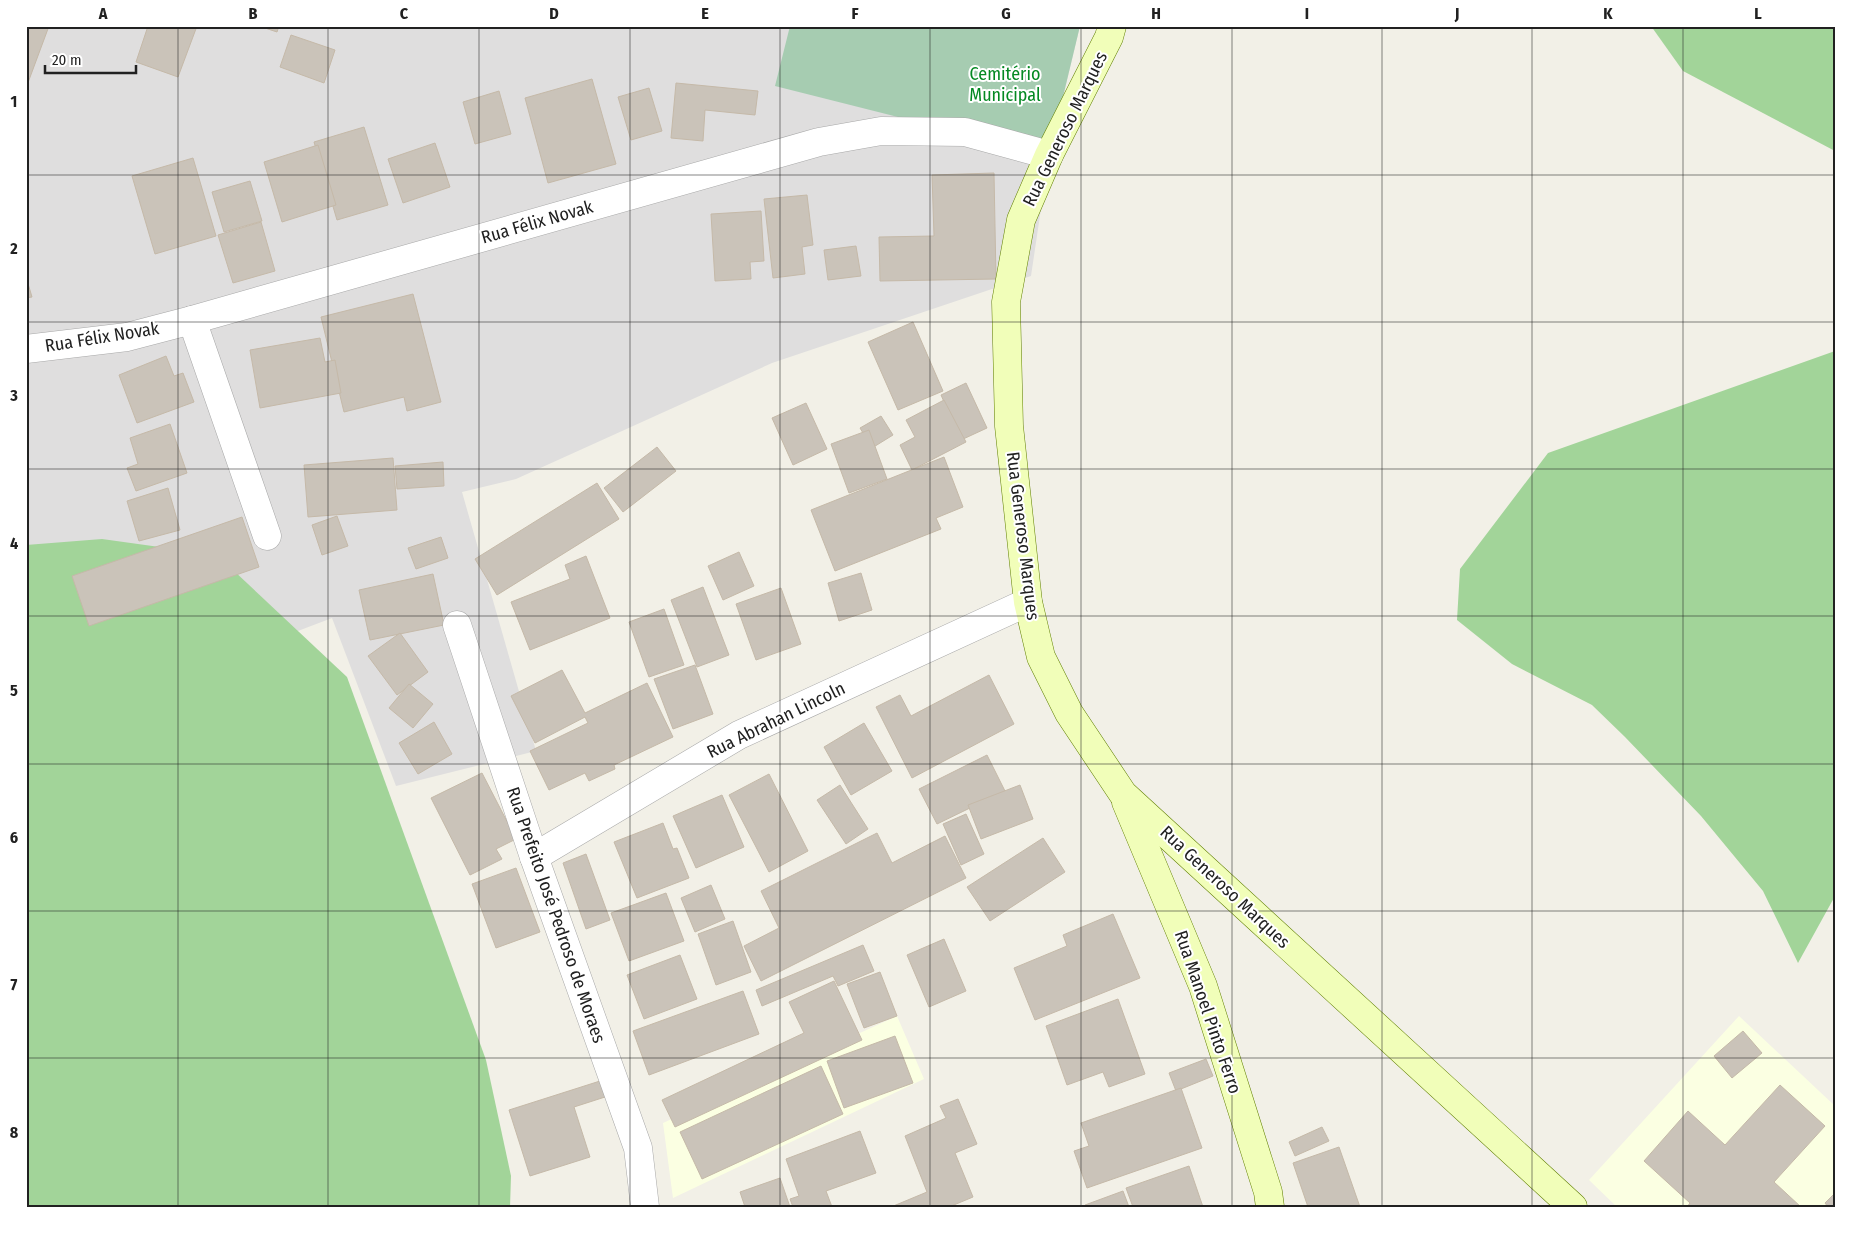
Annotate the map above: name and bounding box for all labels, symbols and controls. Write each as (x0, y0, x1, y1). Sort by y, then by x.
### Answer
text: A (98, 4, 108, 23)
text: B (249, 4, 258, 23)
text: C (400, 4, 409, 23)
text: D (549, 4, 559, 23)
text: E (701, 4, 709, 23)
text: F (851, 4, 859, 23)
text: G (1001, 4, 1011, 23)
text: H (1151, 4, 1161, 23)
text: I (1305, 4, 1309, 23)
text: J (1454, 4, 1459, 23)
text: K (1603, 4, 1613, 23)
text: L (1754, 4, 1762, 23)
scale bar (45, 42, 136, 74)
street label: Rua Generoso Marques (1018, 48, 1112, 210)
text: 20 m (52, 51, 82, 69)
park label: Cemitério Municipal (969, 63, 1041, 106)
text: 1 (11, 92, 17, 111)
street label: Rua Félix Novak (479, 195, 596, 248)
text: 2 (9, 239, 18, 258)
street label: Rua Félix Novak (43, 317, 161, 357)
text: 3 (9, 386, 18, 405)
street label: Rua Generoso Marques (1002, 451, 1044, 622)
text: 4 (10, 534, 18, 553)
street label: Rua Abrahan Lincoln (703, 677, 849, 763)
text: 5 (10, 681, 18, 700)
street label: Rua Prefeito José Pedroso de Moraes (502, 784, 610, 1046)
street label: Rua Generoso Marques (1156, 821, 1295, 953)
text: 6 (10, 828, 18, 847)
street label: Rua Manoel Pinto Ferro (1170, 928, 1246, 1096)
text: 7 (11, 975, 18, 994)
text: 8 (10, 1123, 19, 1142)

